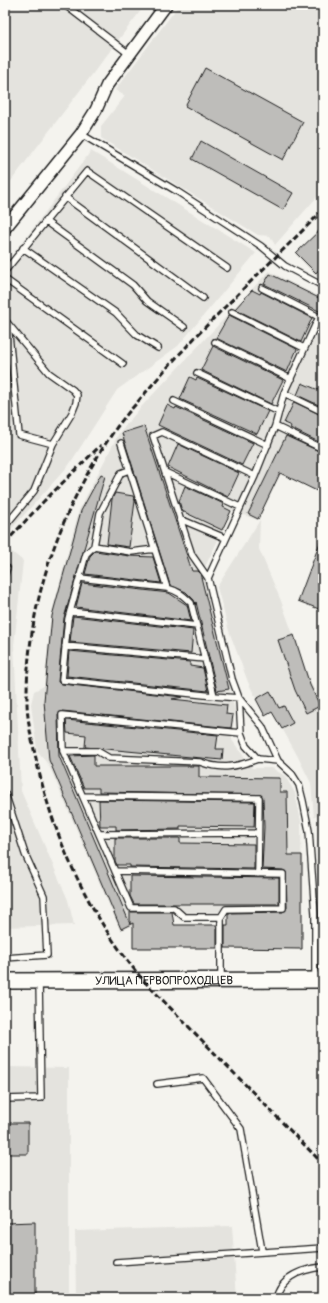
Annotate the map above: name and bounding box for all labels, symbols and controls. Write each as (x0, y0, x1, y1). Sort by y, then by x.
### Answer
street label: УЛИЦА ПЕРВОПРОХОДЦЕВ (95, 973, 233, 989)

